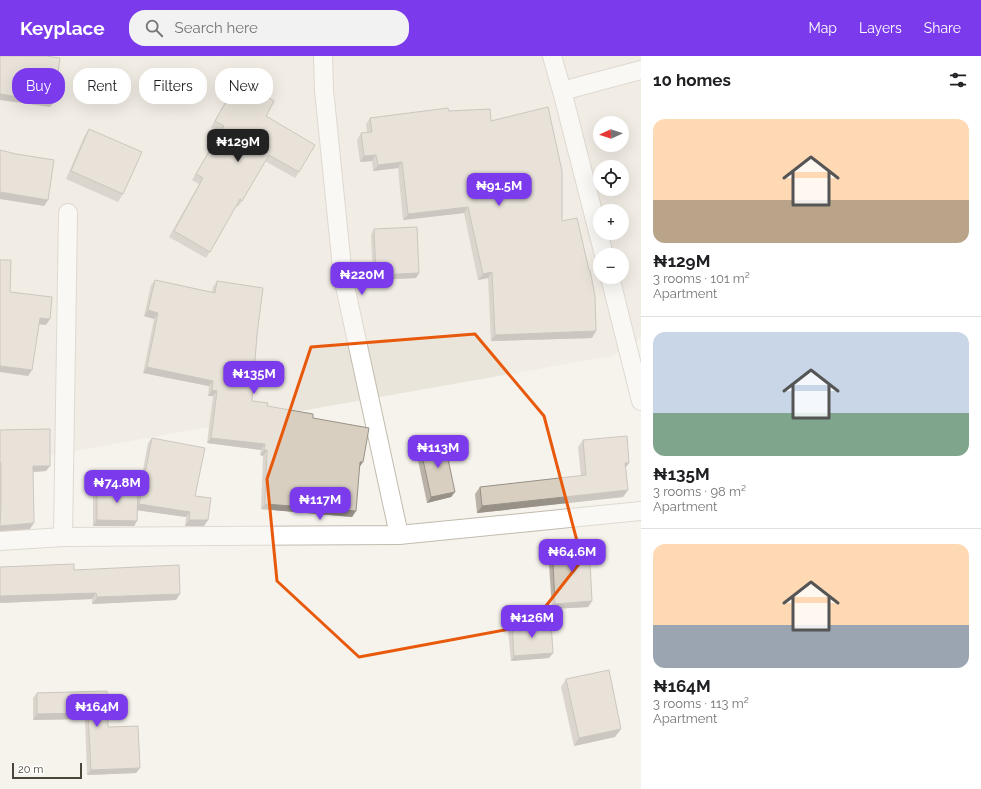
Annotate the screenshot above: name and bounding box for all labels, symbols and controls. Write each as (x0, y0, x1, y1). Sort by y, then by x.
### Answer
search box (129, 10, 409, 46)
text: Keyplace (20, 17, 105, 39)
icon: search (143, 17, 165, 39)
text: Search here (175, 19, 258, 37)
text: Map (809, 20, 837, 36)
text: Layers (859, 20, 902, 36)
text: Share (924, 20, 961, 36)
chip: Buy (12, 68, 65, 104)
chip: Rent (73, 68, 131, 104)
chip: Filters (139, 68, 207, 104)
chip: New (215, 68, 273, 104)
icon: filters (947, 69, 969, 91)
text: 10 homes (653, 70, 731, 90)
north arrow (593, 116, 629, 152)
map controls (593, 116, 629, 284)
pin: ₦129M (210, 129, 266, 163)
text: ₦129M (216, 134, 260, 149)
icon: home (775, 145, 847, 217)
button: locate (593, 160, 629, 196)
pin: ₦91.5M (466, 173, 532, 207)
text: ₦91.5M (476, 178, 522, 193)
button: + (593, 204, 629, 240)
button: − (593, 248, 629, 284)
text: ₦129M (653, 251, 710, 271)
pin: ₦220M (334, 262, 390, 296)
text: ₦220M (339, 267, 385, 282)
text: 3 rooms · 101 m² (653, 271, 750, 286)
text: Apartment (653, 286, 717, 301)
icon: home (775, 358, 847, 430)
pin: ₦135M (226, 361, 282, 395)
text: ₦135M (232, 366, 276, 381)
pin: ₦113M (410, 435, 466, 469)
text: ₦113M (417, 440, 459, 455)
text: ₦135M (653, 464, 710, 484)
pin: ₦74.8M (84, 470, 150, 504)
text: ₦74.8M (93, 475, 141, 490)
text: 3 rooms · 98 m² (653, 484, 746, 499)
pin: ₦117M (292, 487, 348, 521)
text: ₦117M (299, 492, 341, 507)
text: Apartment (653, 499, 717, 514)
pin: ₦64.6M (539, 539, 605, 573)
text: ₦64.6M (548, 544, 596, 559)
icon: home (775, 570, 847, 642)
pin: ₦126M (504, 605, 560, 639)
text: ₦126M (510, 610, 554, 625)
text: ₦164M (653, 676, 711, 696)
pin: ₦164M (69, 694, 125, 728)
text: 3 rooms · 113 m² (653, 696, 749, 711)
text: ₦164M (75, 699, 119, 714)
text: Apartment (653, 711, 717, 726)
scale bar (12, 761, 82, 780)
text: 20 m (18, 763, 43, 776)

